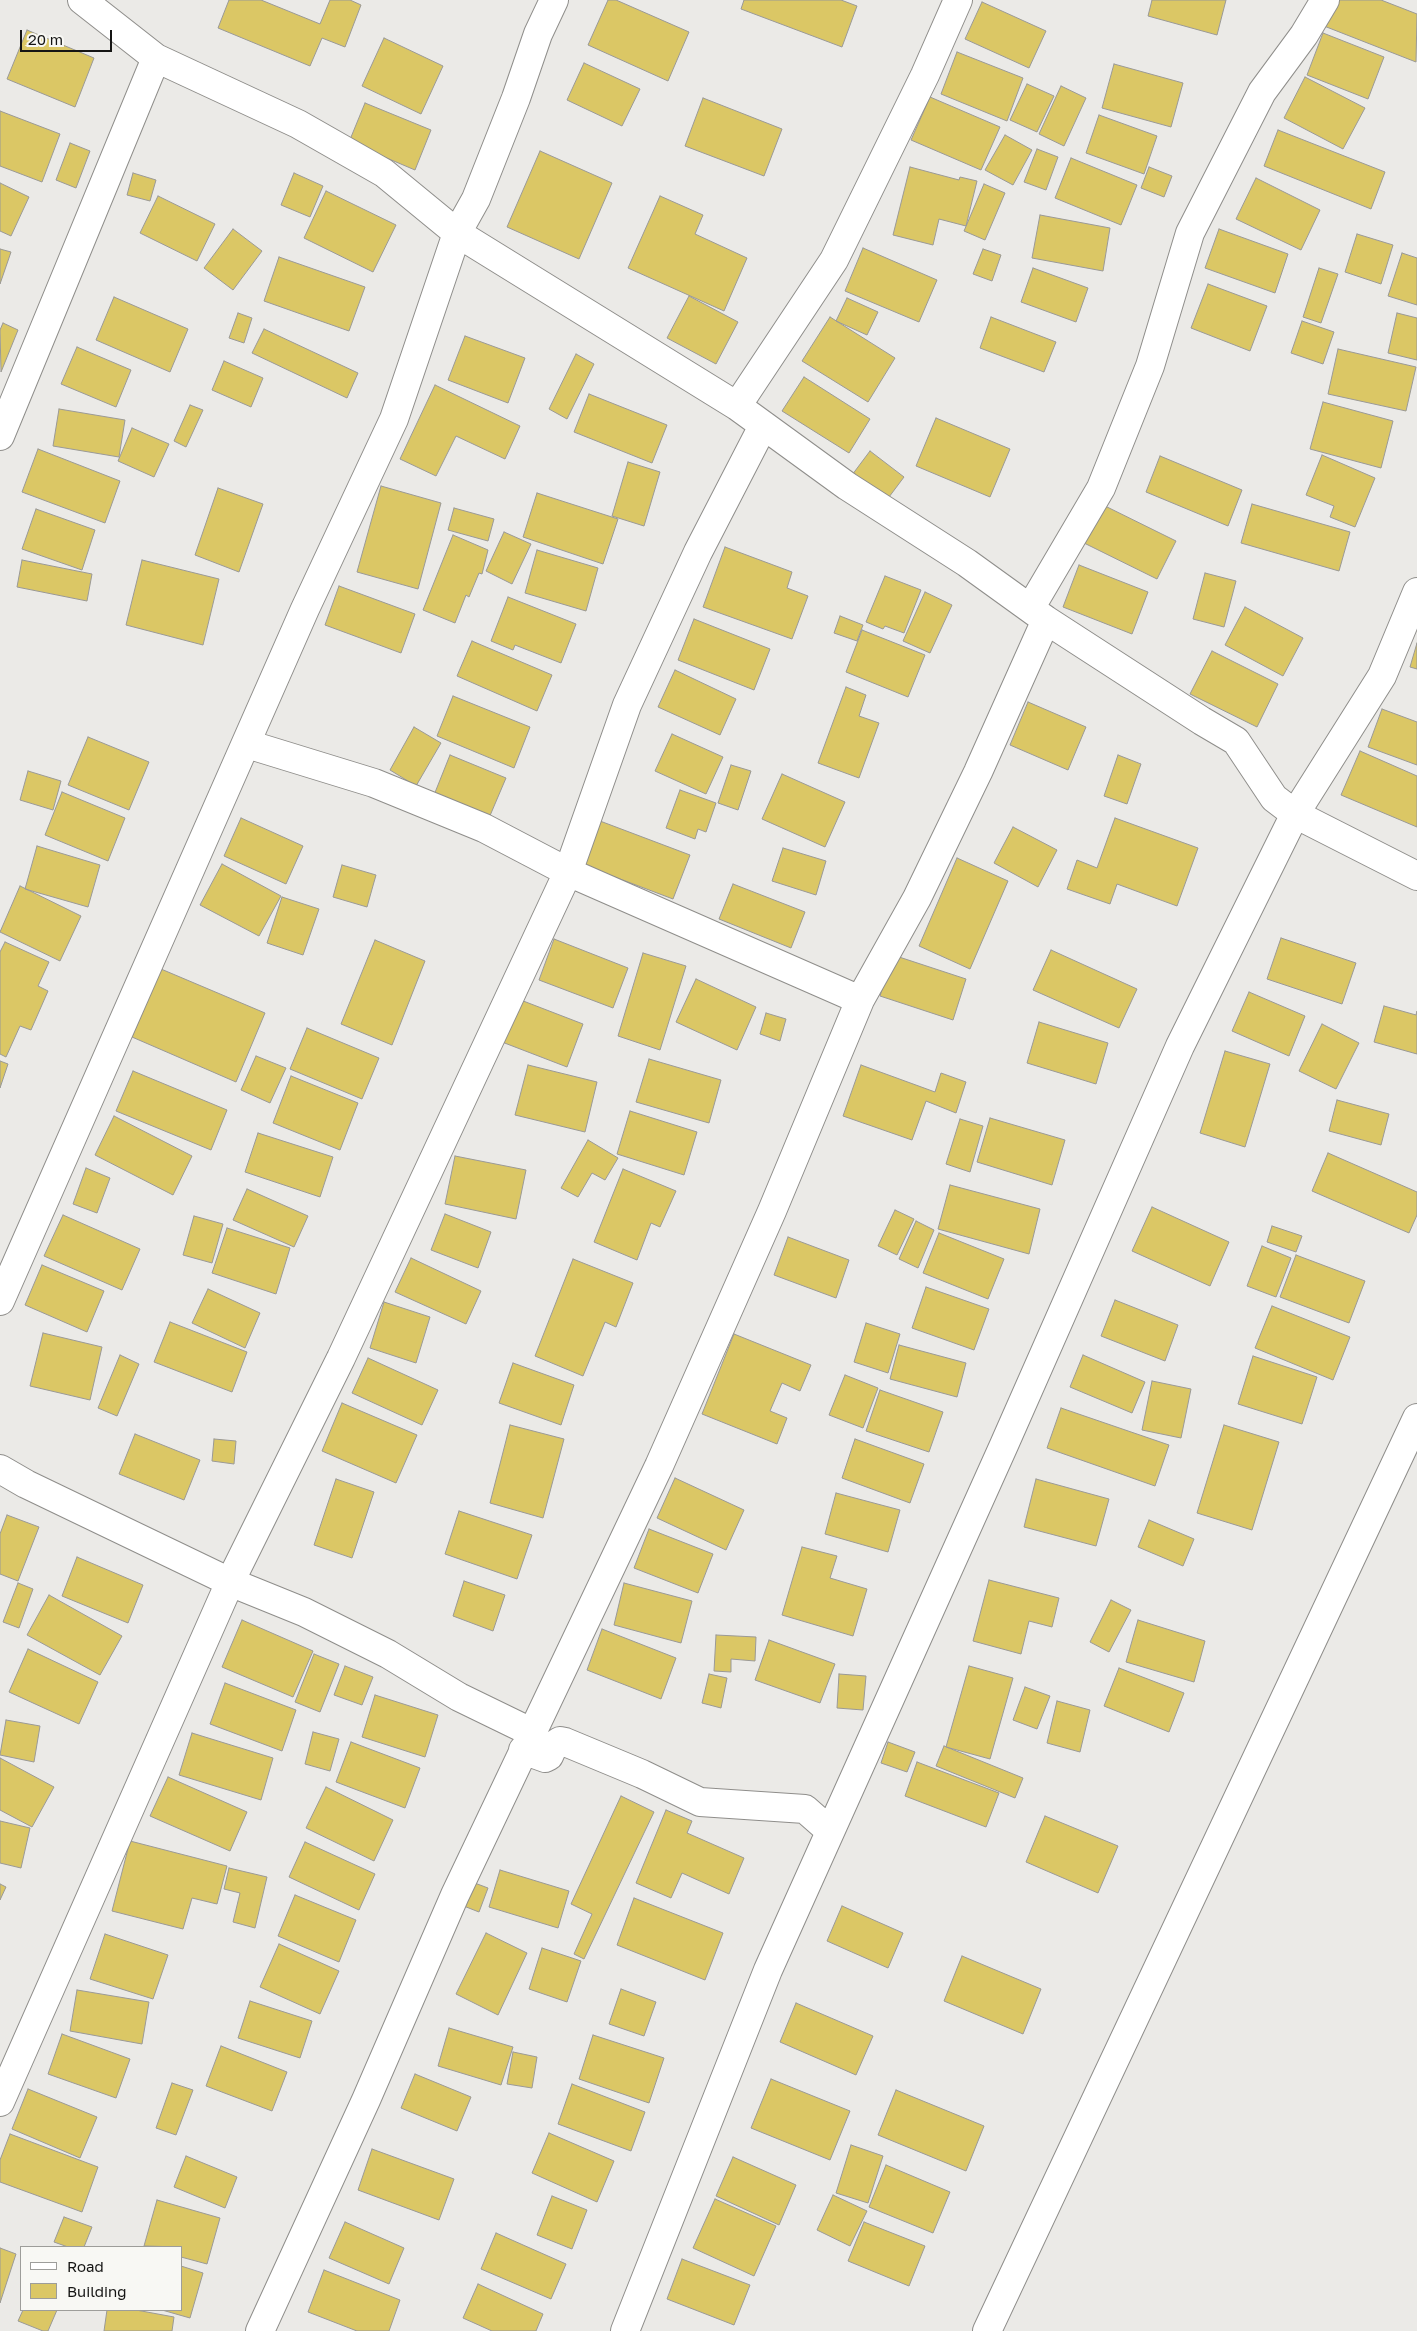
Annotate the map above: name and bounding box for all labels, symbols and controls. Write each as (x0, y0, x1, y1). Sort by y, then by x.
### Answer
scale bar (22, 20, 115, 52)
text: 20 m (28, 30, 63, 48)
legend (20, 2246, 182, 2311)
text: Road (67, 2257, 104, 2275)
text: Building (67, 2282, 127, 2300)

